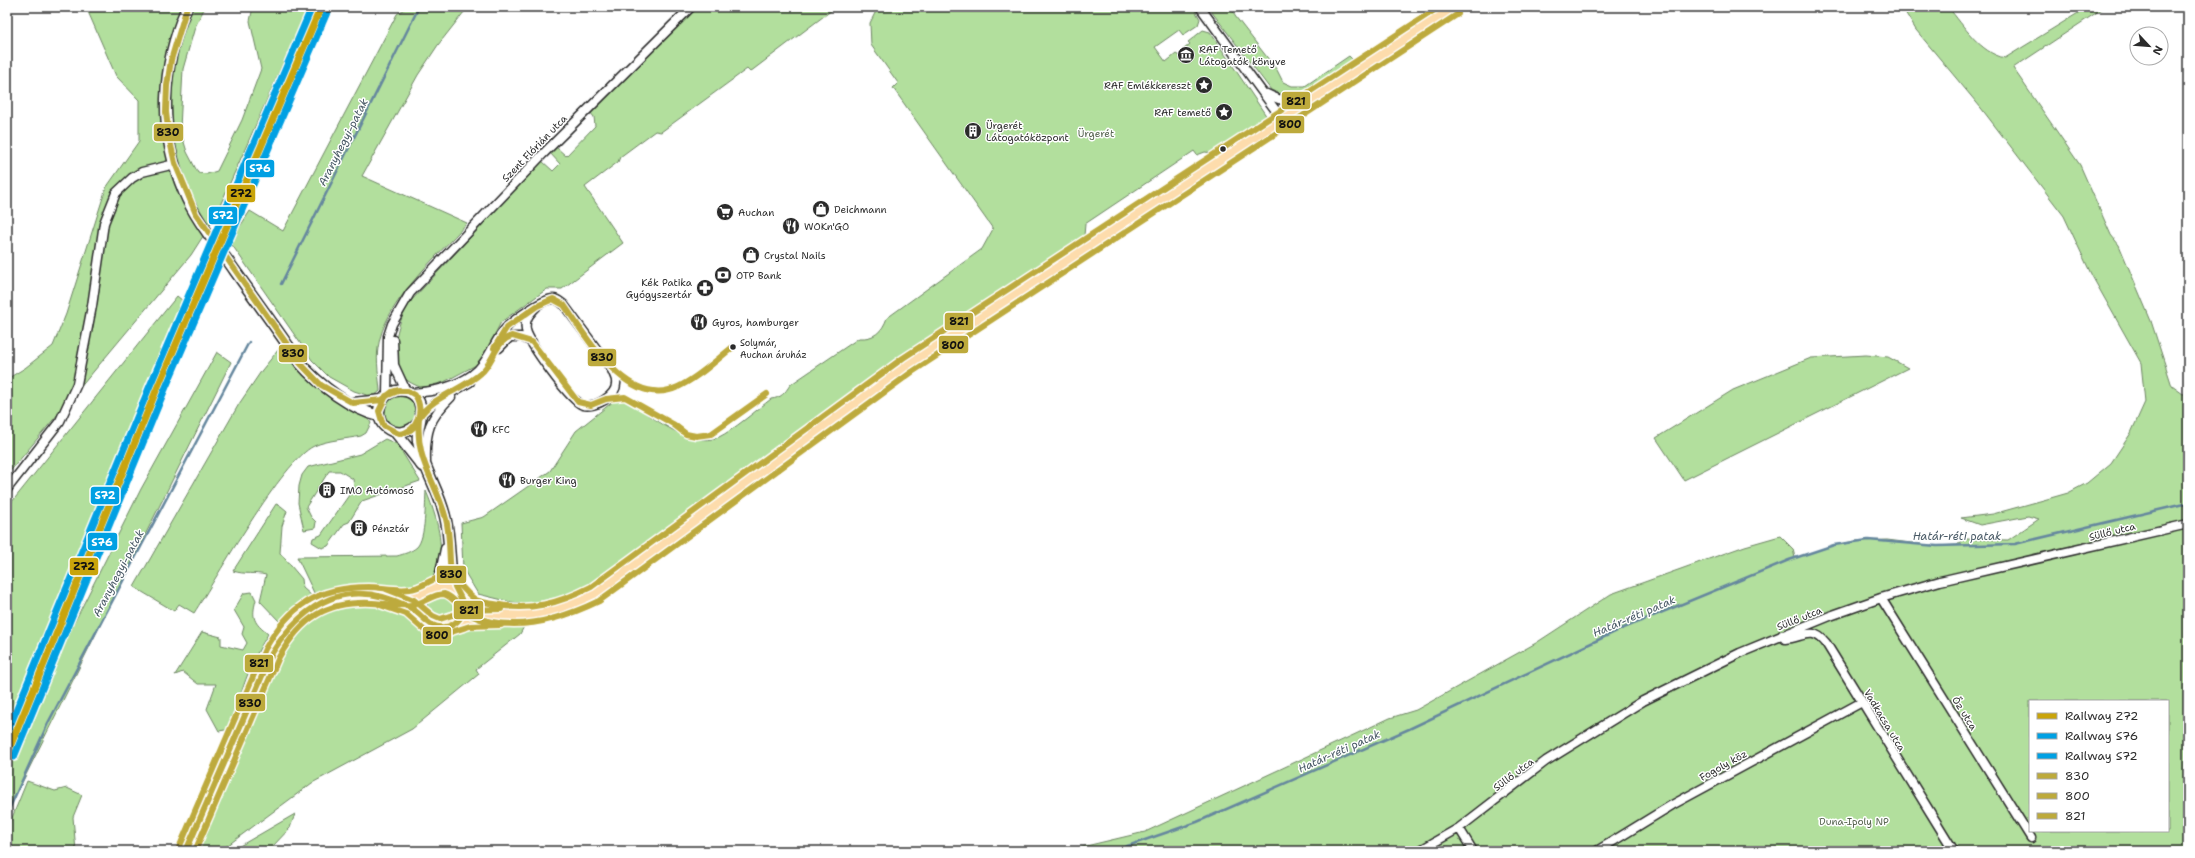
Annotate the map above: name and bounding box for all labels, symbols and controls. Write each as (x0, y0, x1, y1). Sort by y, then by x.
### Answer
north arrow (2129, 26, 2169, 66)
place label: RAF Temető Látogatók könyve (1199, 43, 1286, 68)
text: N (2149, 43, 2166, 58)
museum icon: RAF Temető Látogatók könyve (1176, 45, 1196, 65)
place icon: RAF Emlékkereszt (1194, 75, 1214, 95)
place label: RAF Emlékkereszt (1104, 79, 1191, 92)
line badge: 821 (1281, 91, 1311, 110)
text: 821 (1286, 94, 1306, 109)
water label: Aranyhegyi-patak (315, 95, 372, 189)
place icon: RAF temető (1214, 102, 1234, 122)
place label: RAF temető (1154, 106, 1211, 119)
street label: Szent Flórián utca (499, 111, 570, 185)
line badge: 800 (1275, 115, 1305, 134)
text: 800 (1278, 117, 1302, 132)
place label: Ürgerét Látogatóközpont (986, 119, 1069, 144)
building icon: Ürgerét Látogatóközpont (963, 121, 983, 141)
line badge: 830 (153, 123, 184, 142)
text: 830 (157, 125, 180, 140)
park label: Ürgerét (1078, 127, 1114, 140)
unlabelled marker (1218, 144, 1228, 154)
line badge: S76 (245, 159, 275, 178)
text: S76 (249, 161, 271, 176)
line badge: Z72 (226, 184, 256, 203)
text: Z72 (230, 186, 252, 201)
shop icon: Deichmann (811, 199, 831, 219)
supermarket icon: Auchan (715, 202, 735, 222)
place label: Deichmann (834, 203, 887, 216)
line badge: S72 (208, 206, 238, 225)
place label: Auchan (738, 206, 774, 219)
text: S72 (213, 208, 234, 223)
restaurant icon: WOKn'GO (781, 216, 801, 236)
place label: WOKn'GO (804, 220, 849, 233)
shop icon: Crystal Nails (741, 245, 761, 265)
place label: Crystal Nails (764, 249, 826, 262)
bank icon: OTP Bank (713, 265, 733, 285)
place label: OTP Bank (736, 269, 782, 282)
place label: Kék Patika Gyógyszertár (626, 276, 693, 301)
pharmacy icon: Kék Patika Gyógyszertár (695, 278, 715, 298)
restaurant icon: Gyros, hamburger (689, 312, 709, 332)
line badge: 821 (944, 312, 974, 331)
text: 821 (949, 314, 969, 329)
place label: Gyros, hamburger (712, 316, 799, 329)
line badge: 800 (938, 335, 969, 354)
place label: Solymár, Auchan áruház (740, 337, 807, 361)
text: 800 (941, 338, 965, 353)
marker: Solymár, Auchan áruház (728, 342, 738, 352)
line badge: 830 (278, 344, 308, 363)
text: 830 (282, 346, 305, 361)
line badge: 830 (587, 348, 617, 367)
text: 830 (591, 350, 614, 365)
restaurant icon: KFC (469, 419, 489, 439)
place label: KFC (492, 423, 510, 436)
restaurant icon: Burger King (497, 470, 517, 490)
place label: Burger King (520, 474, 577, 487)
building icon: IMO Autómosó (317, 480, 337, 500)
place label: IMO Autómosó (340, 484, 414, 497)
line badge: S72 (90, 486, 120, 505)
text: S72 (95, 488, 116, 503)
building icon: Pénztár (349, 518, 369, 538)
street label: Süllő utca (2087, 519, 2138, 544)
place label: Pénztár (372, 522, 410, 535)
water label: Aranyhegyi-patak (89, 527, 148, 619)
water label: Határ-réti patak (1913, 529, 2002, 544)
line badge: S76 (87, 532, 118, 551)
text: S76 (91, 535, 113, 550)
line badge: Z72 (69, 557, 99, 576)
text: Z72 (73, 559, 95, 574)
line badge: 830 (436, 565, 467, 584)
text: 830 (440, 567, 463, 582)
water label: Határ-réti patak (1590, 592, 1679, 641)
line badge: 821 (453, 600, 484, 620)
text: 821 (459, 603, 479, 618)
street label: Süllő utca (1775, 603, 1824, 633)
line badge: 800 (422, 626, 452, 645)
text: 800 (425, 628, 449, 643)
line badge: 821 (244, 654, 274, 673)
text: 821 (249, 656, 269, 671)
street label: Vadkacsa utca (1861, 687, 1909, 754)
line badge: 830 (235, 693, 266, 712)
street label: Őz utca (1949, 694, 1980, 733)
text: 830 (239, 696, 262, 711)
legend (2029, 700, 2169, 832)
text: Railway Z72 (2065, 708, 2139, 724)
water label: Határ-réti patak (1296, 726, 1383, 776)
text: Railway S76 (2065, 728, 2138, 744)
street label: Fogoly köz (1697, 747, 1749, 784)
text: Railway S72 (2065, 748, 2138, 764)
street label: Süllő utca (1490, 754, 1537, 794)
text: 830 (2065, 768, 2089, 784)
text: 800 (2065, 788, 2090, 804)
text: 821 (2065, 808, 2086, 824)
park label: Duna-Ipoly NP (1819, 815, 1889, 828)

